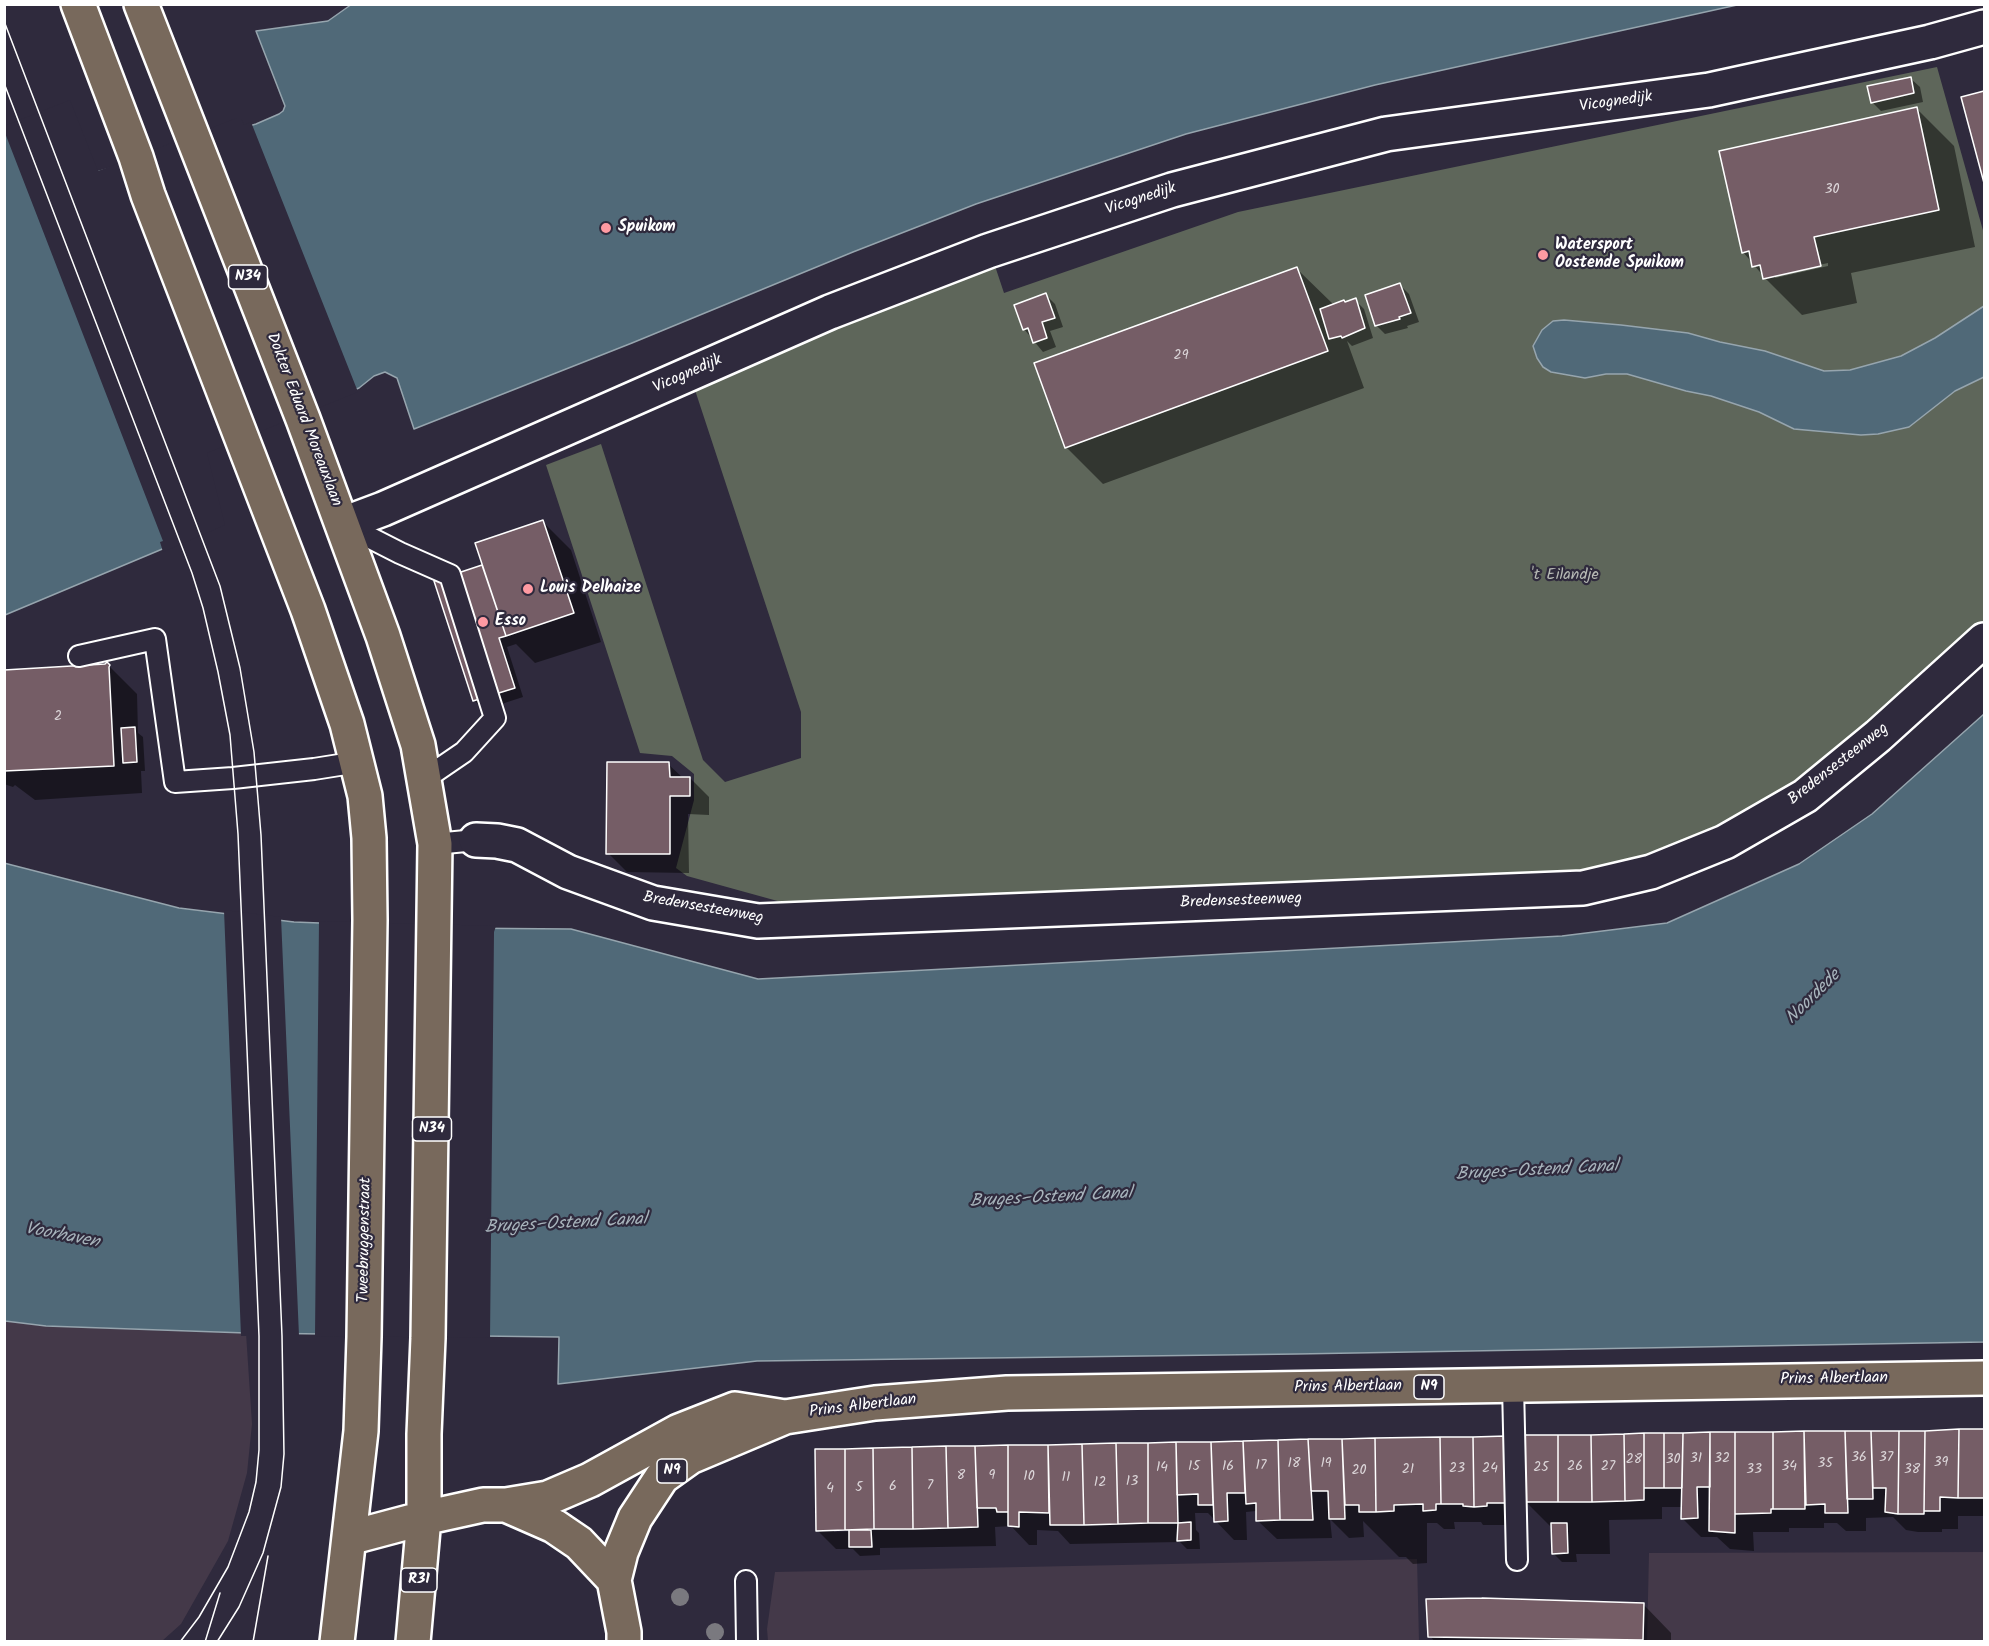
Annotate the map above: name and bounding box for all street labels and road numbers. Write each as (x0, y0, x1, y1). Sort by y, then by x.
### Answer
street label: Vicognedijk (1578, 88, 1654, 118)
street label: Vicognedijk (1103, 180, 1179, 220)
road number: N34 (228, 265, 268, 289)
street label: Dokter Eduard Moreauxlaan (261, 331, 345, 509)
street label: Vicognedijk (651, 351, 725, 399)
street label: Bredensesteenweg (1785, 720, 1893, 810)
street label: Bredensesteenweg (641, 889, 765, 929)
street label: Bredensesteenweg (1180, 890, 1302, 914)
road number: N34 (412, 1117, 452, 1141)
street label: Tweebruggenstraat (355, 1177, 377, 1303)
street label: Prins Albertlaan (1780, 1369, 1888, 1391)
road number: N9 (1414, 1375, 1444, 1399)
street label: Prins Albertlaan (1294, 1377, 1402, 1399)
street label: Prins Albertlaan (808, 1391, 918, 1423)
road number: N9 (657, 1459, 687, 1483)
road number: R31 (401, 1568, 437, 1592)

